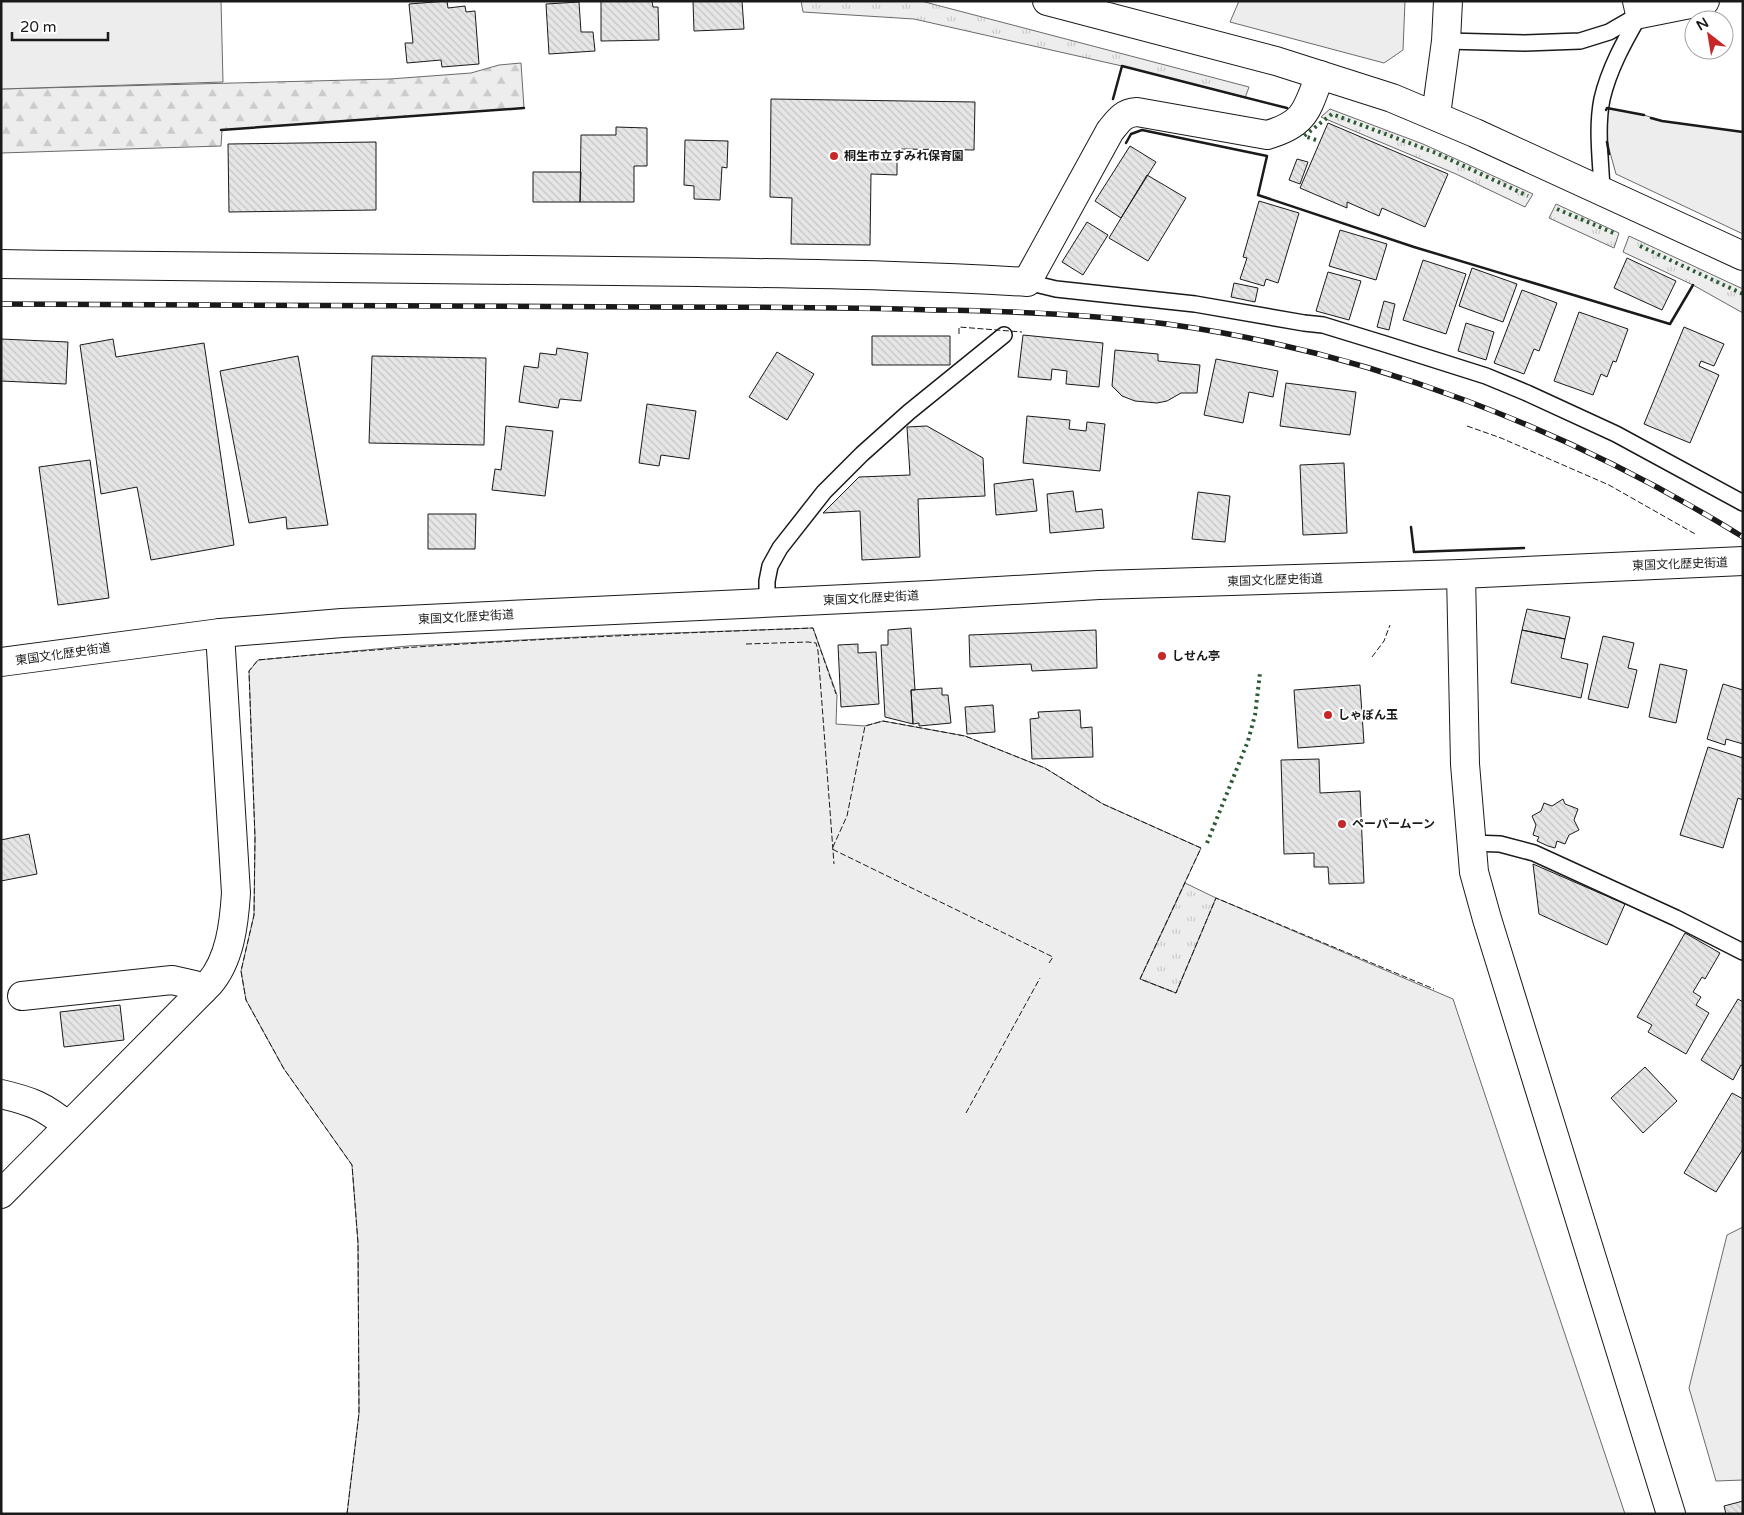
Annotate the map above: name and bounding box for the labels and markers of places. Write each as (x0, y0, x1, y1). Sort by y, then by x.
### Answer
place label: 桐生市立すみれ保育園 (844, 149, 964, 163)
marker: 桐生市立すみれ保育園 (828, 150, 840, 162)
place label: しせん亭 (1172, 649, 1220, 663)
marker: しせん亭 (1156, 650, 1168, 662)
place label: しゃぼん玉 (1338, 708, 1398, 722)
marker: しゃぼん玉 (1322, 709, 1334, 721)
place label: ペーパームーン (1352, 817, 1435, 831)
marker: ペーパームーン (1336, 818, 1348, 830)

